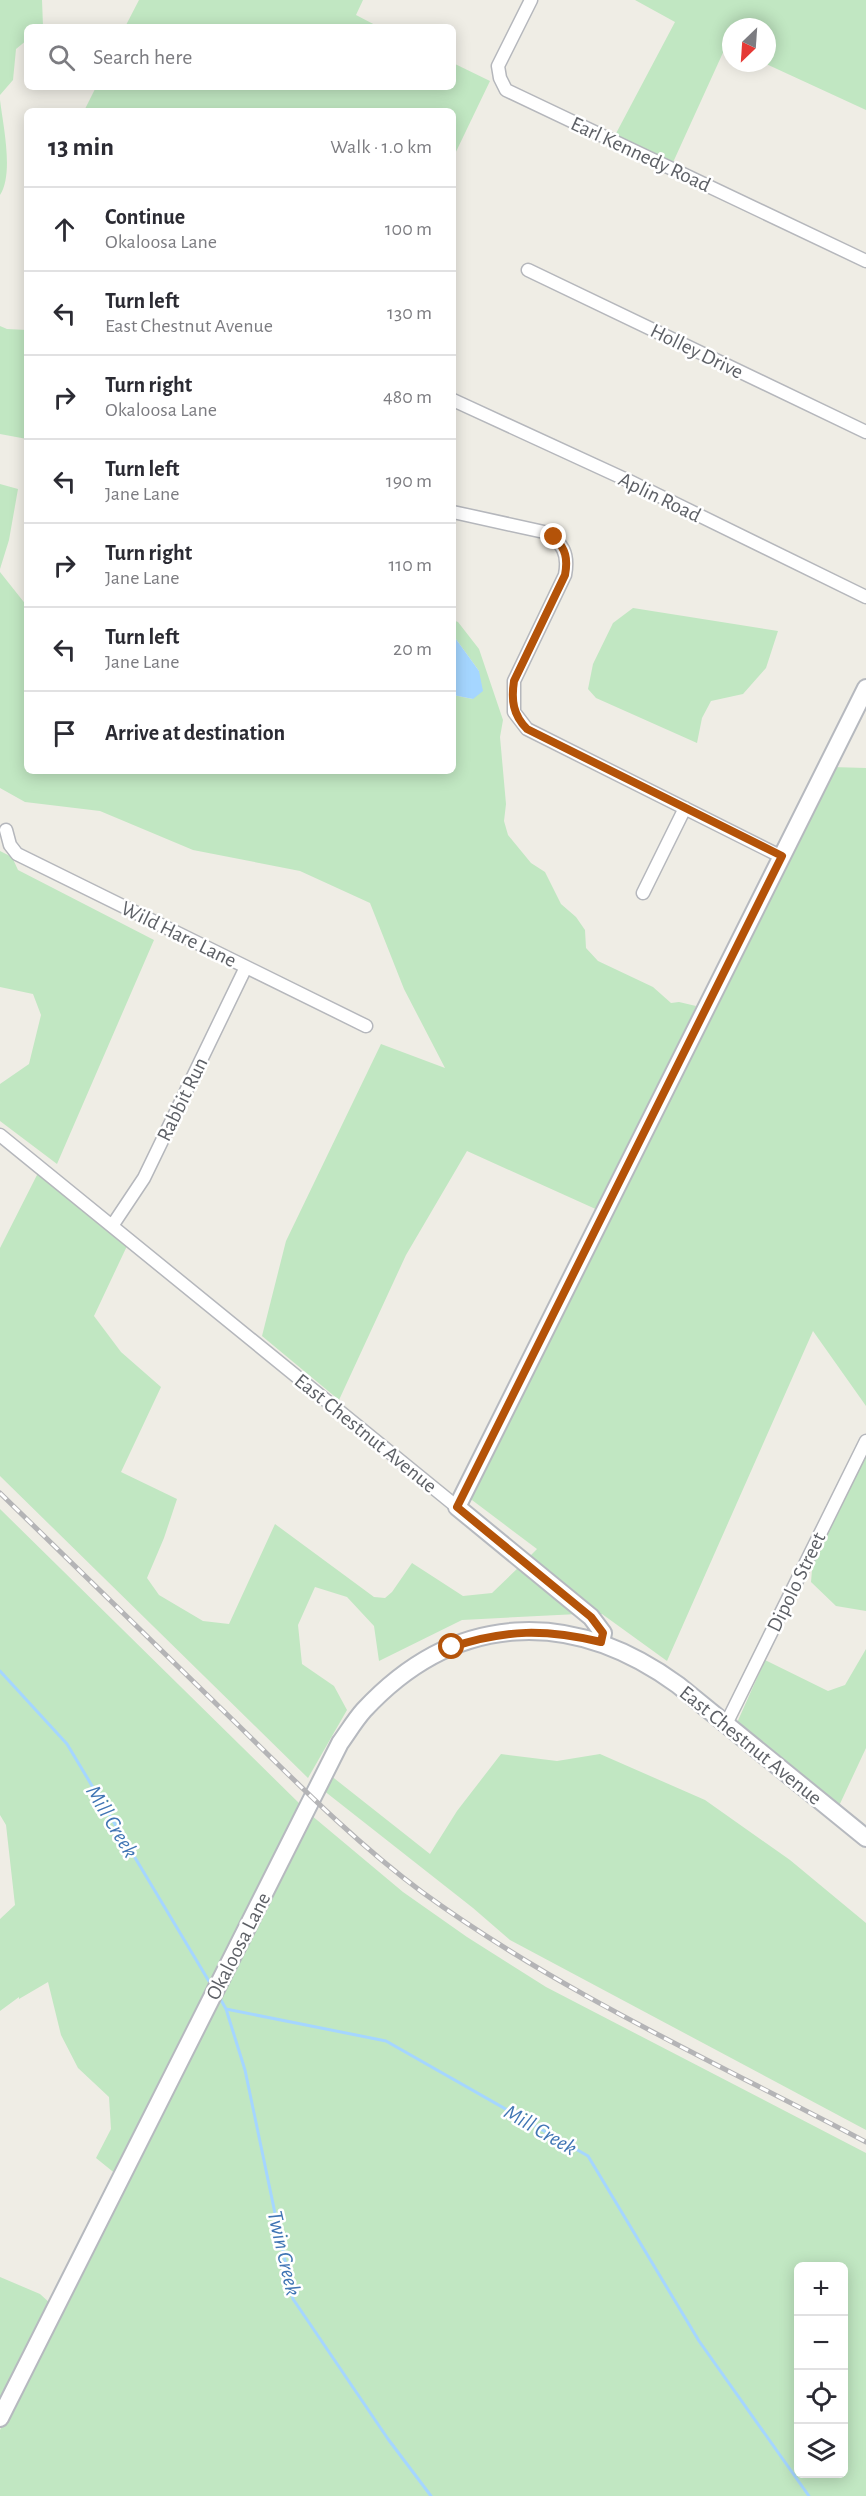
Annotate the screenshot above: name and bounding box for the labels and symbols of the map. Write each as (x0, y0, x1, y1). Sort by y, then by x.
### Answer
north arrow (722, 18, 776, 72)
street label: Earl Kennedy Road (568, 113, 714, 196)
street label: Holley Drive (647, 320, 747, 383)
street label: Aplin Road (615, 469, 704, 526)
route end (540, 523, 566, 549)
street label: Wild Hare Lane (118, 898, 240, 971)
street label: Rabbit Run (153, 1054, 212, 1144)
street label: East Chestnut Avenue (291, 1370, 441, 1497)
street label: Dipolo Street (763, 1529, 830, 1635)
route start (438, 1633, 464, 1659)
street label: East Chestnut Avenue (676, 1682, 826, 1809)
water label: Mill Creek (82, 1782, 142, 1861)
street label: Okaloosa Lane (202, 1889, 275, 2003)
water label: Mill Creek (500, 2100, 581, 2159)
water label: Twin Creek (264, 2209, 304, 2298)

